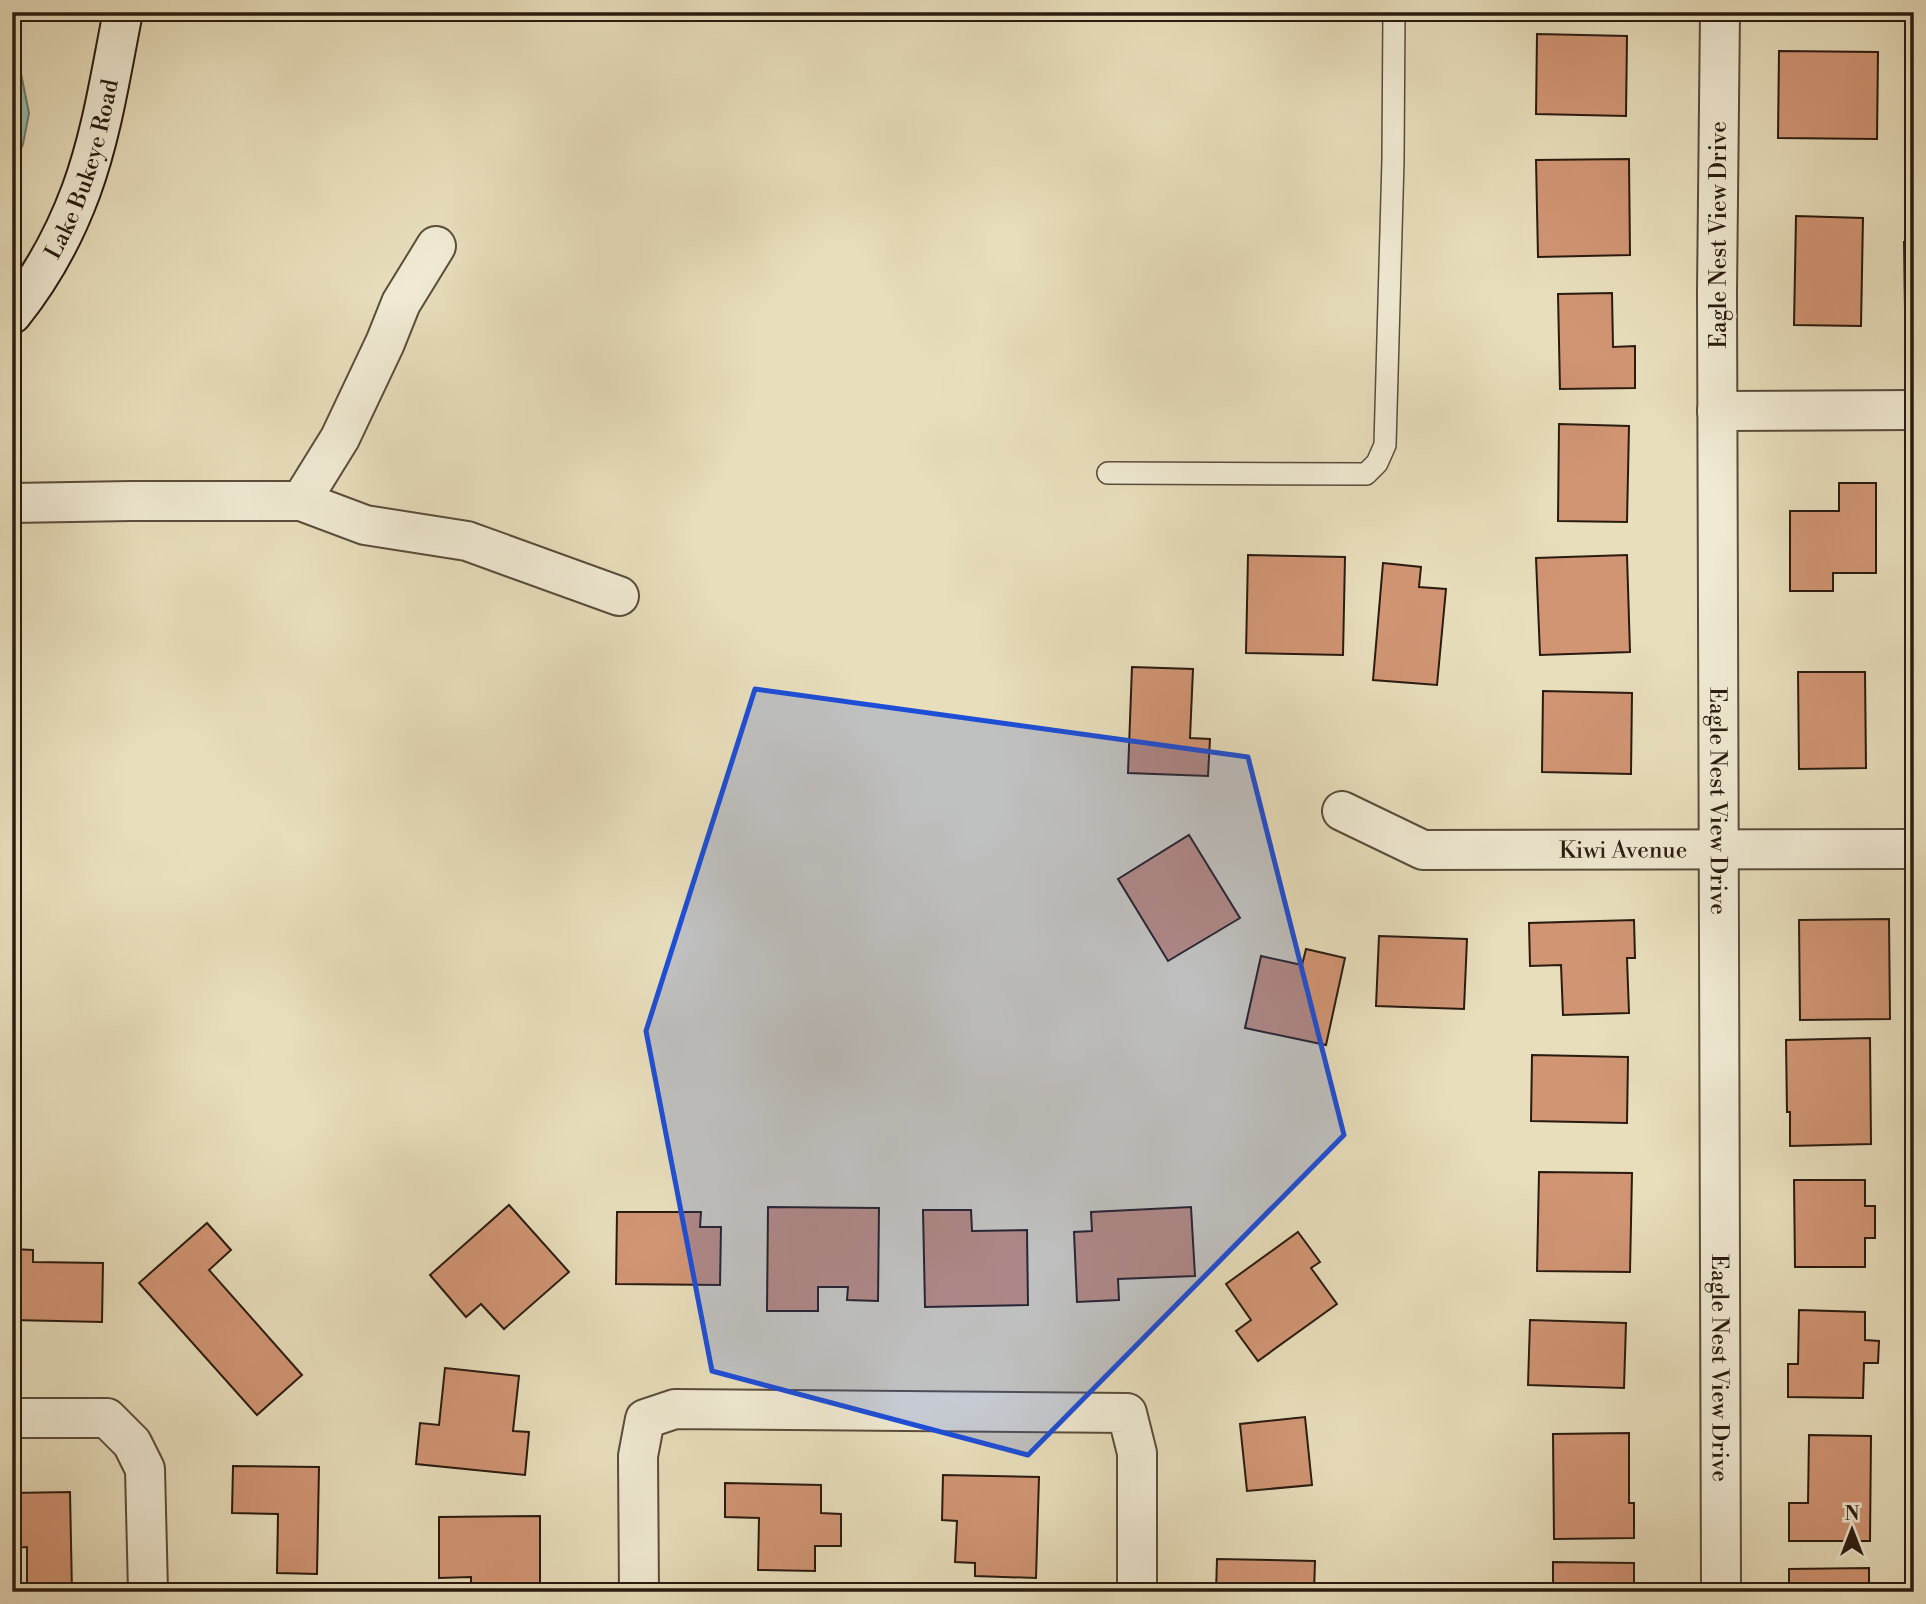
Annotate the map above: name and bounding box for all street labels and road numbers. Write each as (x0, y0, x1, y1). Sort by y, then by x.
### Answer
street label: Lake Bukeye Road (39, 77, 125, 264)
street label: Eagle Nest View Drive (1705, 121, 1733, 349)
street label: Eagle Nest View Drive (1703, 687, 1732, 915)
street label: Kiwi Avenue (1559, 836, 1687, 865)
street label: Eagle Nest View Drive (1705, 1254, 1734, 1482)

